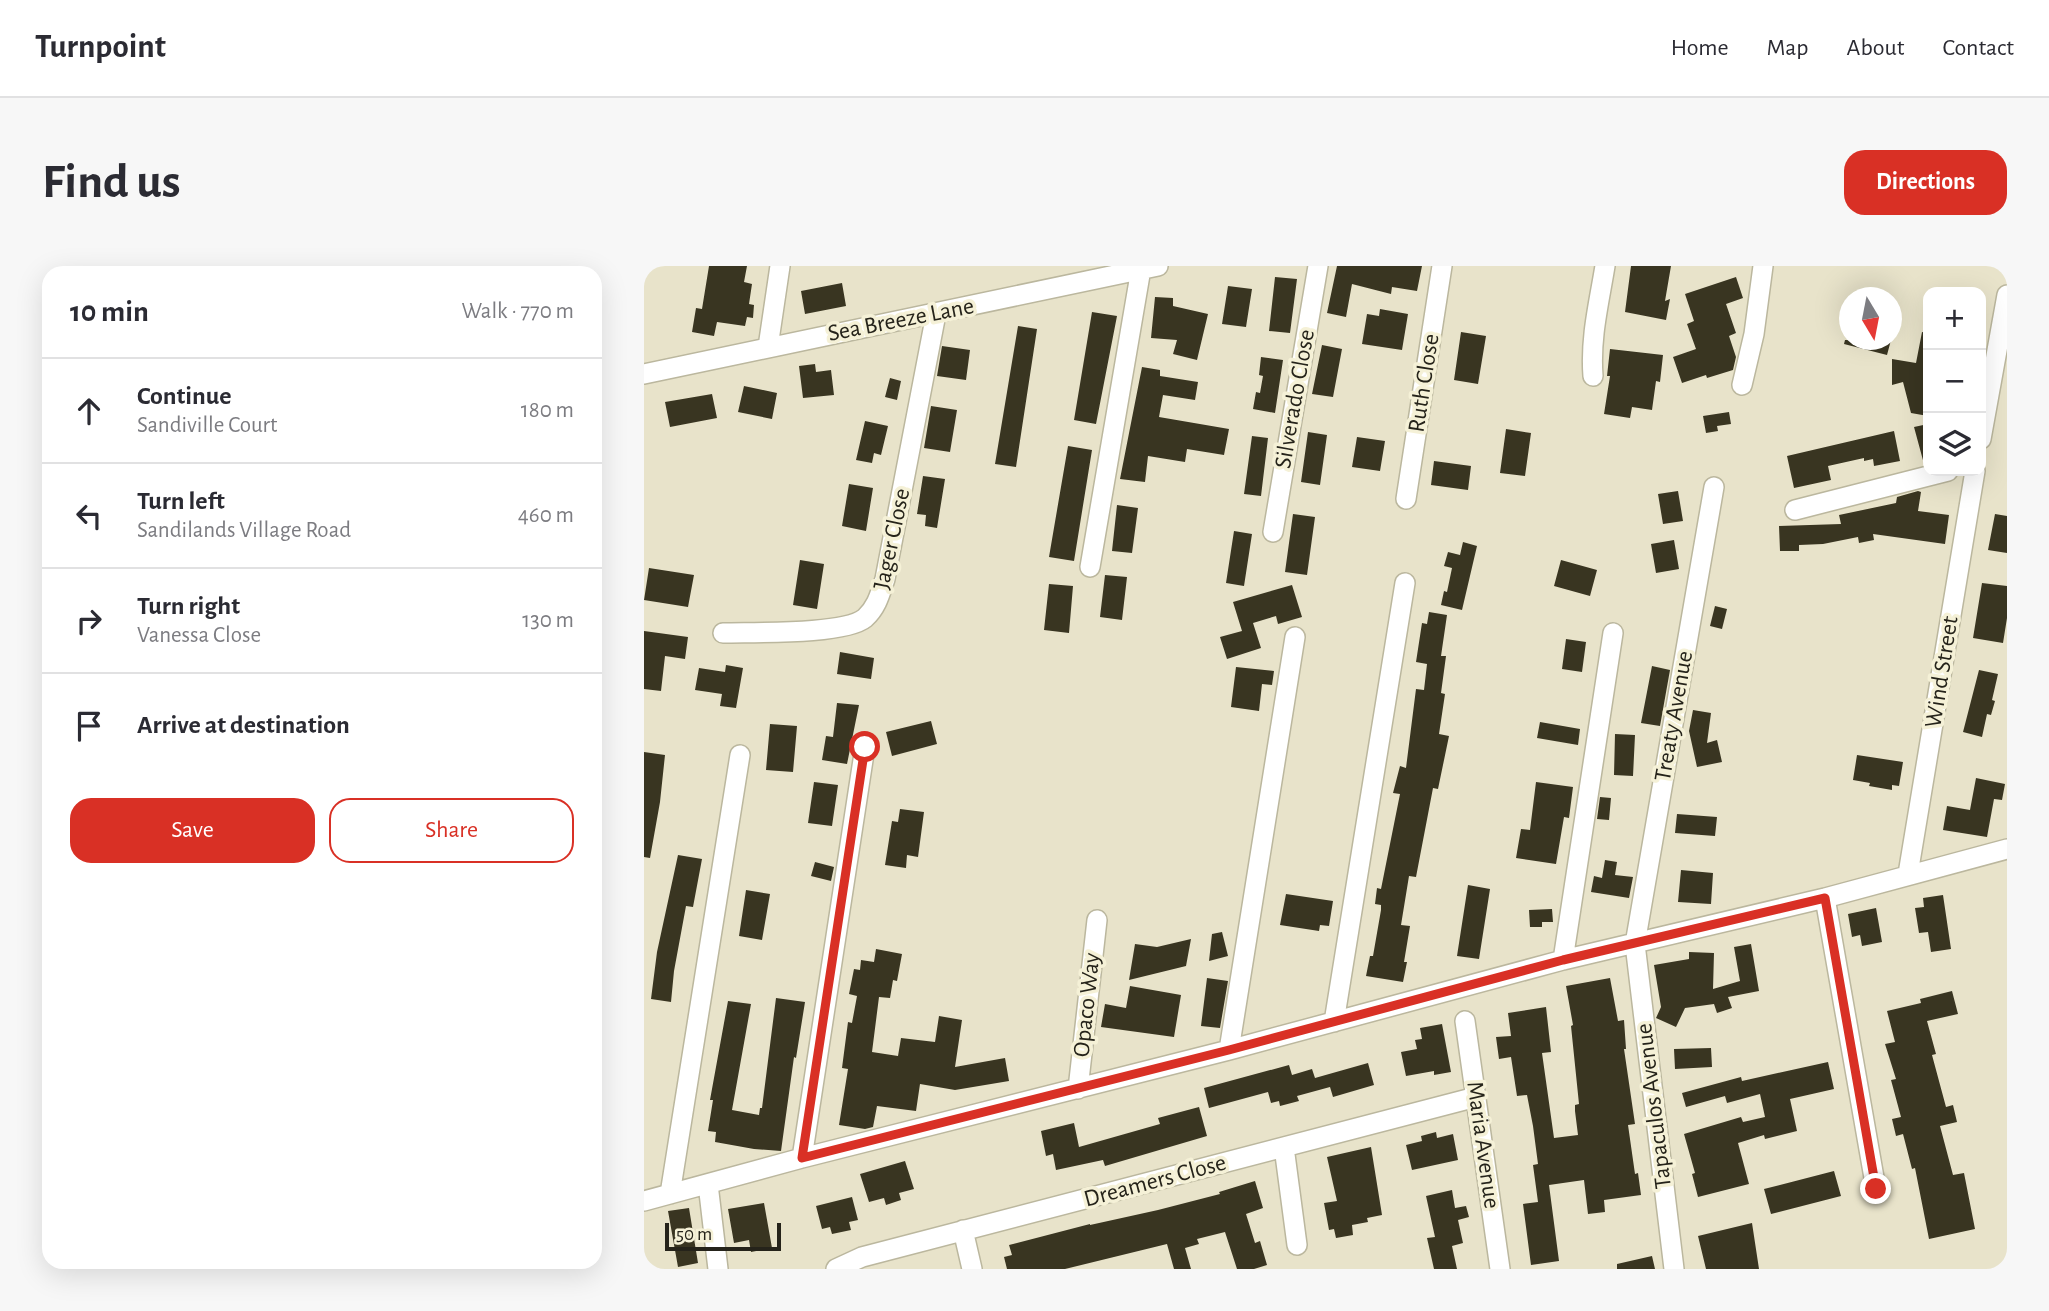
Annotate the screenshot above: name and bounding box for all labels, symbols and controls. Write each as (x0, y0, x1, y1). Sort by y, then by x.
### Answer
text: Turnpoint (35, 31, 166, 64)
text: Home (1671, 36, 1729, 60)
text: Map (1767, 36, 1809, 60)
text: About (1847, 36, 1904, 60)
text: Contact (1942, 36, 2014, 60)
button: Directions (1844, 150, 2007, 215)
text: Find us (42, 158, 181, 207)
north arrow (1839, 287, 1902, 350)
map controls (1923, 287, 1986, 476)
button: + (1923, 287, 1986, 350)
street label: Sea Breeze Lane (826, 294, 976, 346)
text: 10 min (70, 297, 149, 327)
text: Walk · 770 m (462, 300, 574, 323)
street label: Silverado Close (1271, 328, 1319, 470)
street label: Ruth Close (1404, 332, 1444, 434)
button: − (1923, 350, 1986, 413)
text: Continue (137, 383, 232, 409)
icon: ahead (70, 392, 108, 430)
text: 180 m (521, 399, 574, 422)
button: layers (1923, 413, 1986, 476)
text: Sandiville Court (137, 414, 277, 437)
street label: Jager Close (870, 486, 914, 592)
text: Turn left (137, 488, 225, 514)
icon: left (70, 497, 108, 535)
text: 460 m (518, 504, 574, 527)
text: Sandilands Village Road (137, 519, 351, 542)
text: Turn right (137, 593, 240, 619)
icon: right (70, 602, 108, 640)
text: 130 m (522, 609, 574, 632)
street label: Wind Street (1921, 614, 1963, 729)
text: Vanessa Close (137, 624, 261, 647)
street label: Treaty Avenue (1651, 649, 1697, 783)
icon: arrive (70, 707, 108, 745)
text: Arrive at destination (137, 712, 350, 738)
route start (849, 731, 880, 762)
button: Save (70, 798, 315, 863)
button: Share (329, 798, 574, 863)
street label: Opaco Way (1070, 952, 1104, 1058)
street label: Tapaculos Avenue (1632, 1022, 1676, 1190)
street label: Maria Avenue (1462, 1080, 1504, 1210)
street label: Dreamers Close (1081, 1150, 1229, 1212)
route end (1860, 1173, 1891, 1204)
scale bar (665, 1220, 780, 1252)
text: 50 m (676, 1225, 712, 1244)

